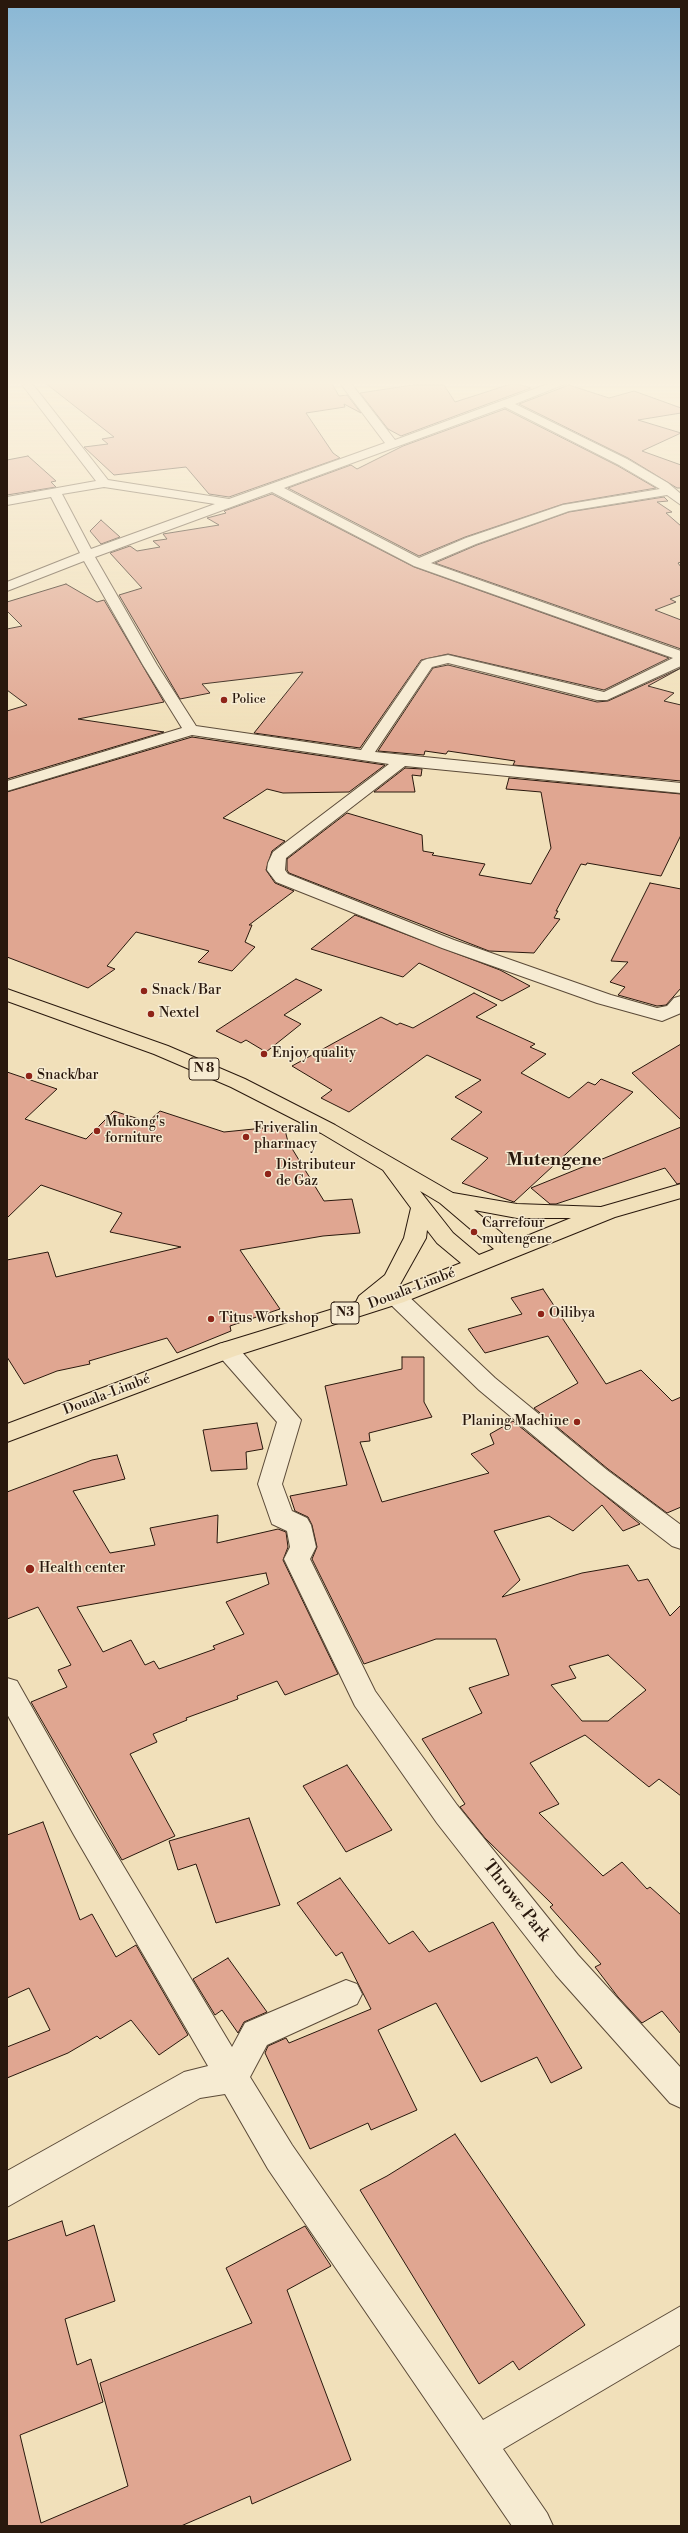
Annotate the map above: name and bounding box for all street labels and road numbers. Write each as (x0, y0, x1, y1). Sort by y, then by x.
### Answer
road number: N 8 (189, 1058, 219, 1080)
street label: Douala-Limbé (366, 1265, 458, 1313)
road number: N3 (331, 1302, 359, 1324)
street label: Douala-Limbé (61, 1371, 153, 1419)
street label: Throwe Park (478, 1856, 554, 1946)

